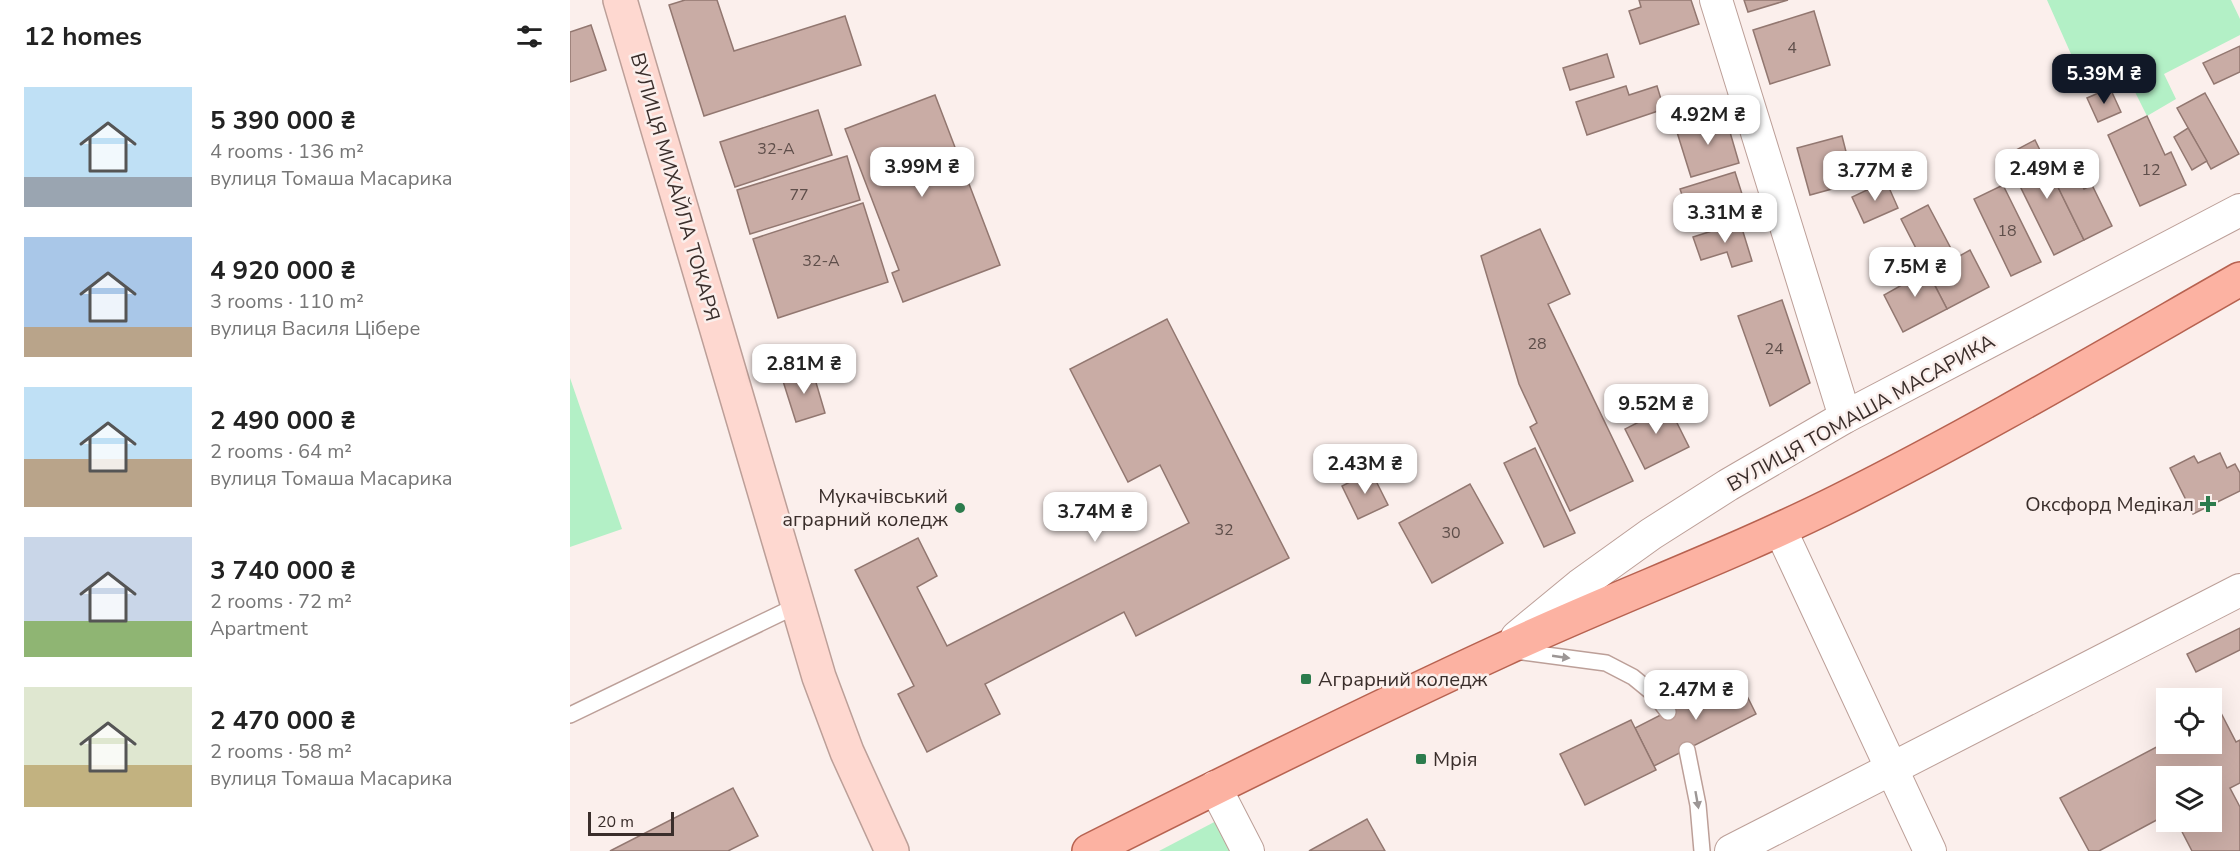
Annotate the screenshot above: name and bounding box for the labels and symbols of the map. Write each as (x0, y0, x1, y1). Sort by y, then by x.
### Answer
house number: 4 (1787, 37, 1797, 59)
street label: ВУЛИЦЯ МИХАЙЛА ТОКАРЯ (624, 50, 726, 324)
pin: 5.39M ₴ (2049, 54, 2159, 105)
pin: 4.92M ₴ (1653, 95, 1763, 146)
house number: 32-А (757, 138, 795, 160)
pin: 3.99M ₴ (867, 147, 977, 198)
pin: 2.49M ₴ (1992, 149, 2102, 200)
pin: 3.77M ₴ (1820, 151, 1930, 202)
house number: 12 (2141, 159, 2161, 181)
house number: 77 (789, 184, 809, 206)
pin: 3.31M ₴ (1670, 193, 1780, 244)
house number: 18 (1997, 220, 2017, 242)
pin: 7.5M ₴ (1866, 247, 1964, 298)
house number: 32-А (802, 250, 840, 272)
street label: ВУЛИЦЯ ТОМАША МАСАРИКА (1722, 328, 2000, 498)
house number: 28 (1527, 333, 1547, 355)
house number: 24 (1764, 338, 1784, 360)
pin: 2.81M ₴ (749, 344, 859, 395)
pin: 9.52M ₴ (1601, 384, 1711, 435)
pin: 2.43M ₴ (1310, 444, 1420, 495)
place label: Мукачівський аграрний коледж (782, 483, 948, 533)
place label: Оксфорд Медікал (2025, 491, 2194, 518)
pin: 3.74M ₴ (1040, 492, 1150, 543)
marker: Оксфорд Медікал (2199, 495, 2217, 513)
marker: Мукачівський аграрний коледж (953, 501, 967, 515)
house number: 32 (1214, 519, 1234, 541)
house number: 30 (1441, 522, 1461, 544)
one-way arrow (1551, 652, 1570, 661)
place label: Аграрний коледж (1318, 666, 1488, 693)
pin: 2.47M ₴ (1641, 670, 1751, 721)
marker: Аграрний коледж (1299, 672, 1313, 686)
place label: Мрія (1433, 746, 1478, 773)
marker: Мрія (1414, 752, 1428, 766)
one-way arrow (1693, 791, 1702, 810)
scale bar (588, 809, 674, 836)

